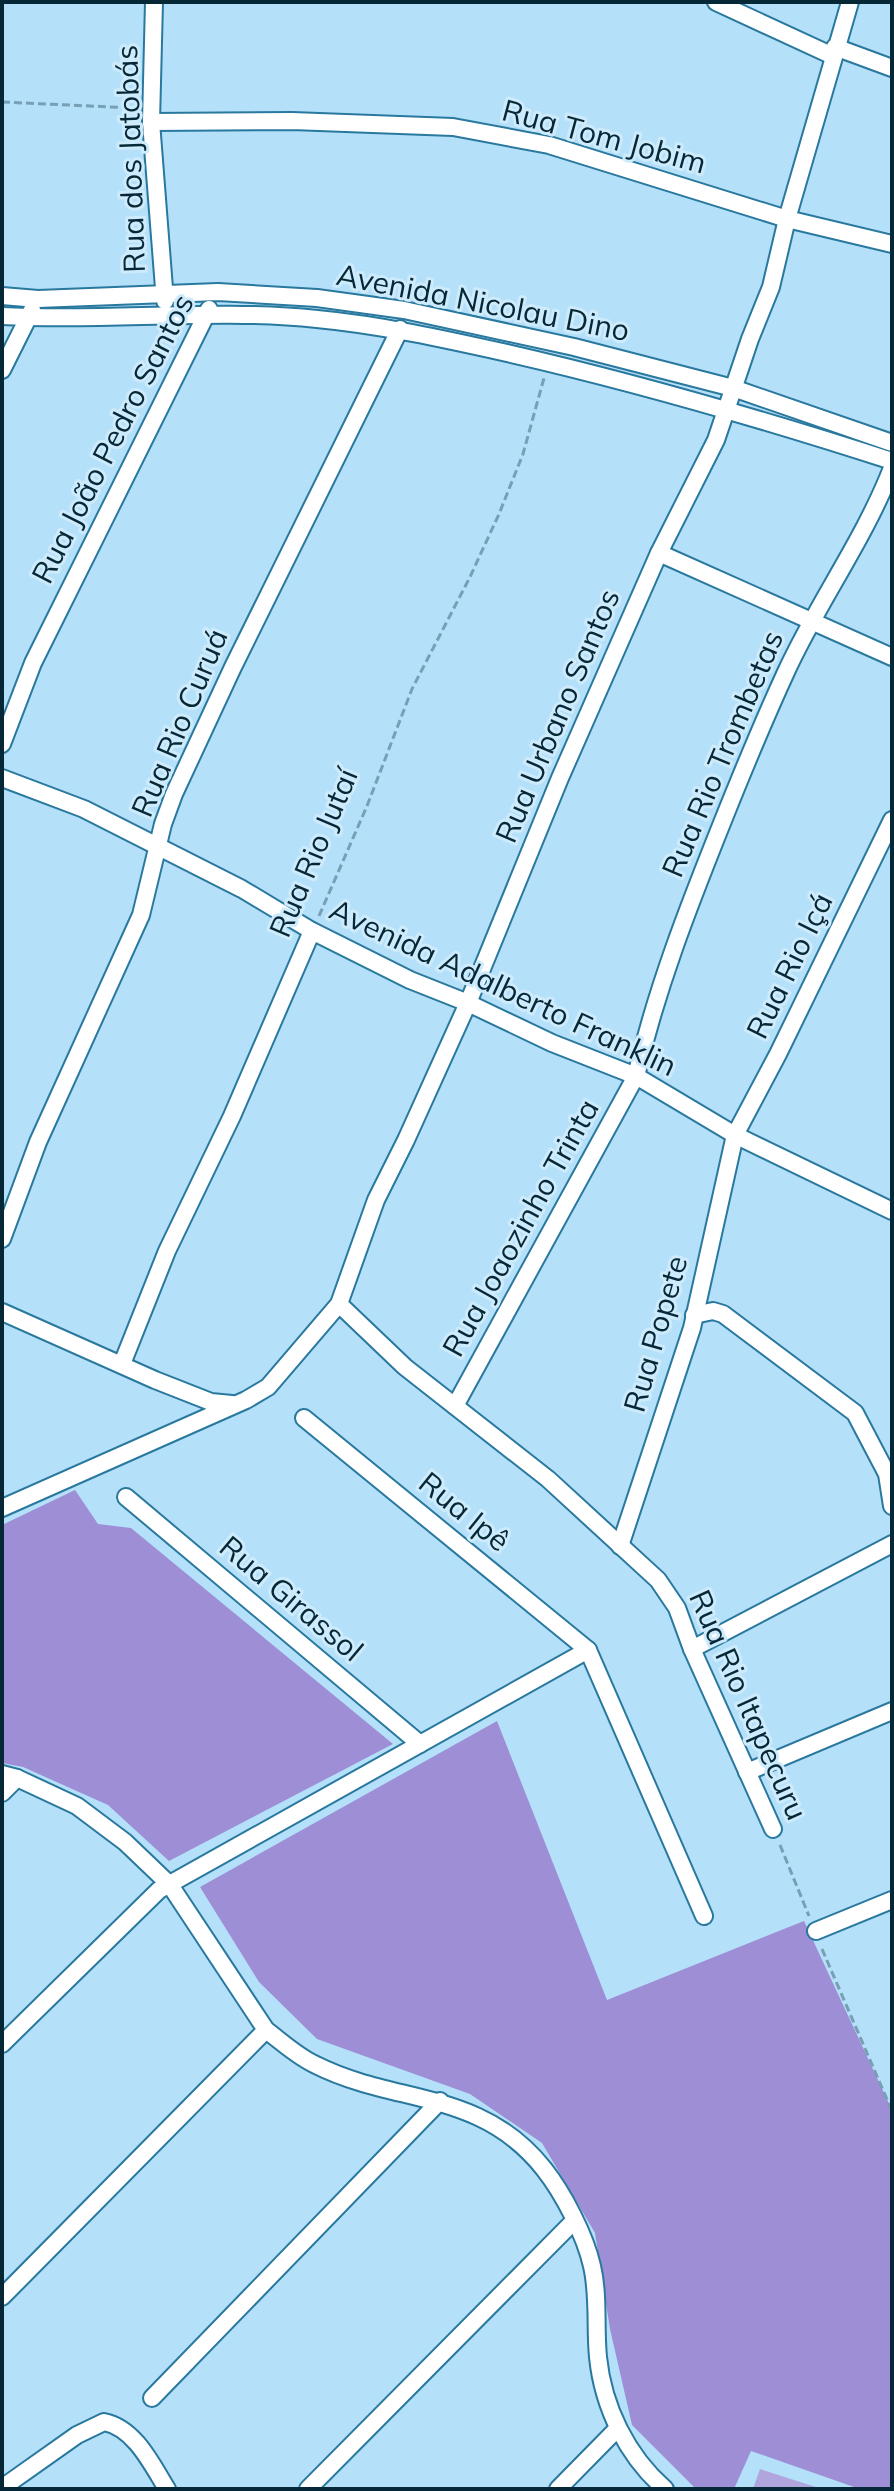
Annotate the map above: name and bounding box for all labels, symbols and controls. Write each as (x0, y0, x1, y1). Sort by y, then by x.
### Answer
street label: Rua dos Jatobás (107, 44, 153, 274)
street label: Rua Tom Jobim (498, 91, 710, 181)
street label: Avenida Nicolau Dino (333, 255, 633, 349)
street label: Rua João Pedro Santos (23, 288, 202, 589)
street label: Rua Urbano Santos (486, 583, 628, 848)
street label: Rua Rio Curuá (122, 623, 236, 822)
street label: Rua Rio Trombetas (653, 624, 791, 883)
street label: Rua Rio Jutaí (261, 761, 366, 943)
street label: Rua Rio Içá (738, 887, 841, 1045)
street label: Avenida Adalberto Franklin (324, 890, 683, 1084)
street label: Rua Joaozinho Trinta (434, 1092, 607, 1363)
street label: Rua Popete (615, 1251, 695, 1416)
street label: Rua Ipê (411, 1463, 518, 1559)
street label: Rua Girassol (212, 1527, 371, 1669)
street label: Rua Rio Itapecuru (681, 1584, 817, 1825)

